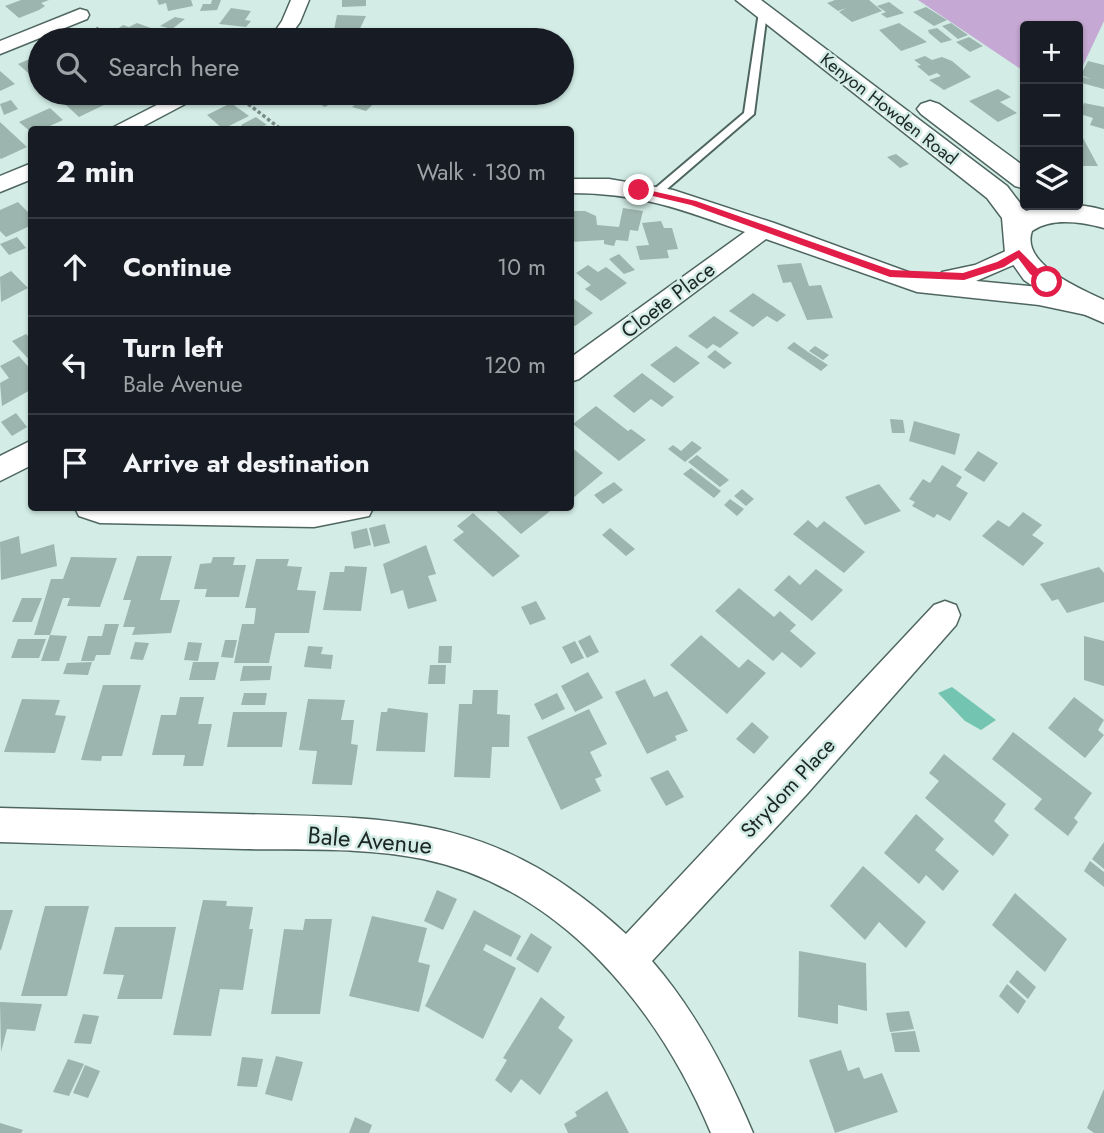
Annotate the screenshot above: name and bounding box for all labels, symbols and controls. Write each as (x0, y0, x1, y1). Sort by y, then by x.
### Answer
map controls (1020, 21, 1083, 210)
button: + (1020, 21, 1083, 84)
search box (28, 28, 574, 105)
street label: Kenyon Howden Road (815, 47, 963, 171)
icon: search (52, 48, 90, 86)
text: Search here (108, 48, 240, 86)
button: − (1020, 84, 1083, 147)
button: layers (1020, 147, 1083, 210)
text: 2 min (56, 150, 135, 193)
text: Walk · 130 m (417, 155, 546, 189)
route end (623, 174, 654, 205)
icon: ahead (56, 248, 94, 286)
text: Continue (123, 248, 232, 286)
text: 10 m (497, 250, 546, 284)
street label: Cloete Place (615, 255, 721, 345)
route start (1031, 266, 1062, 297)
text: Turn left (123, 329, 223, 367)
icon: left (56, 346, 94, 384)
text: 120 m (484, 348, 546, 382)
text: Bale Avenue (123, 367, 243, 401)
icon: arrive (56, 444, 94, 482)
text: Arrive at destination (123, 444, 370, 482)
street label: Strydom Place (734, 731, 842, 845)
street label: Bale Avenue (306, 817, 434, 863)

